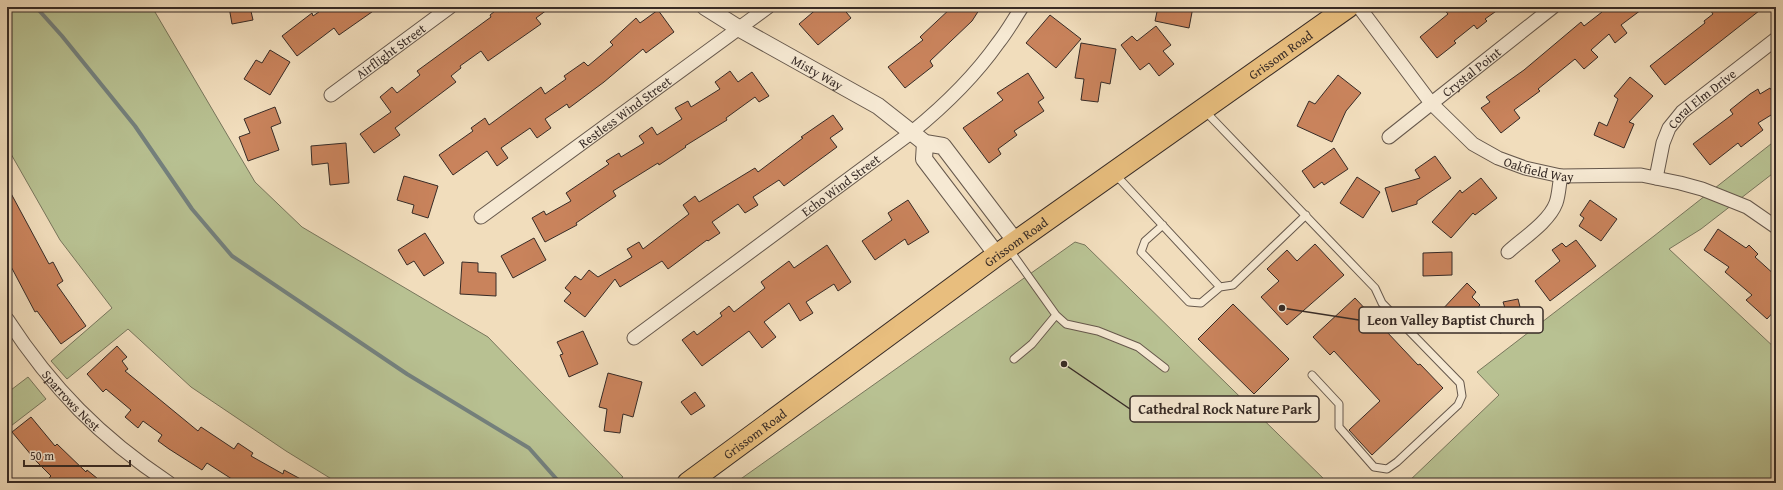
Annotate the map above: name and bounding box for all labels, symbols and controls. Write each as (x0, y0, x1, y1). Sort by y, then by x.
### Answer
street label: Airflight Street (352, 19, 430, 84)
street label: Grissom Road (1245, 26, 1317, 84)
street label: Crystal Point (1438, 43, 1505, 102)
street label: Misty Way (788, 51, 847, 95)
street label: Coral Elm Drive (1663, 65, 1740, 133)
street label: Restless Wind Street (574, 72, 676, 153)
street label: Echo Wind Street (797, 150, 884, 221)
street label: Oakfield Way (1501, 152, 1574, 186)
street label: Grissom Road (980, 213, 1052, 271)
callout: Leon Valley Baptist Church (1359, 307, 1543, 333)
text: Leon Valley Baptist Church (1367, 310, 1535, 330)
street label: Sparrows Nest (37, 366, 105, 436)
callout: Cathedral Rock Nature Park (1130, 396, 1319, 422)
text: Cathedral Rock Nature Park (1138, 399, 1313, 419)
street label: Grissom Road (720, 404, 791, 464)
scale bar (24, 442, 130, 468)
text: 50 m (30, 447, 54, 464)

